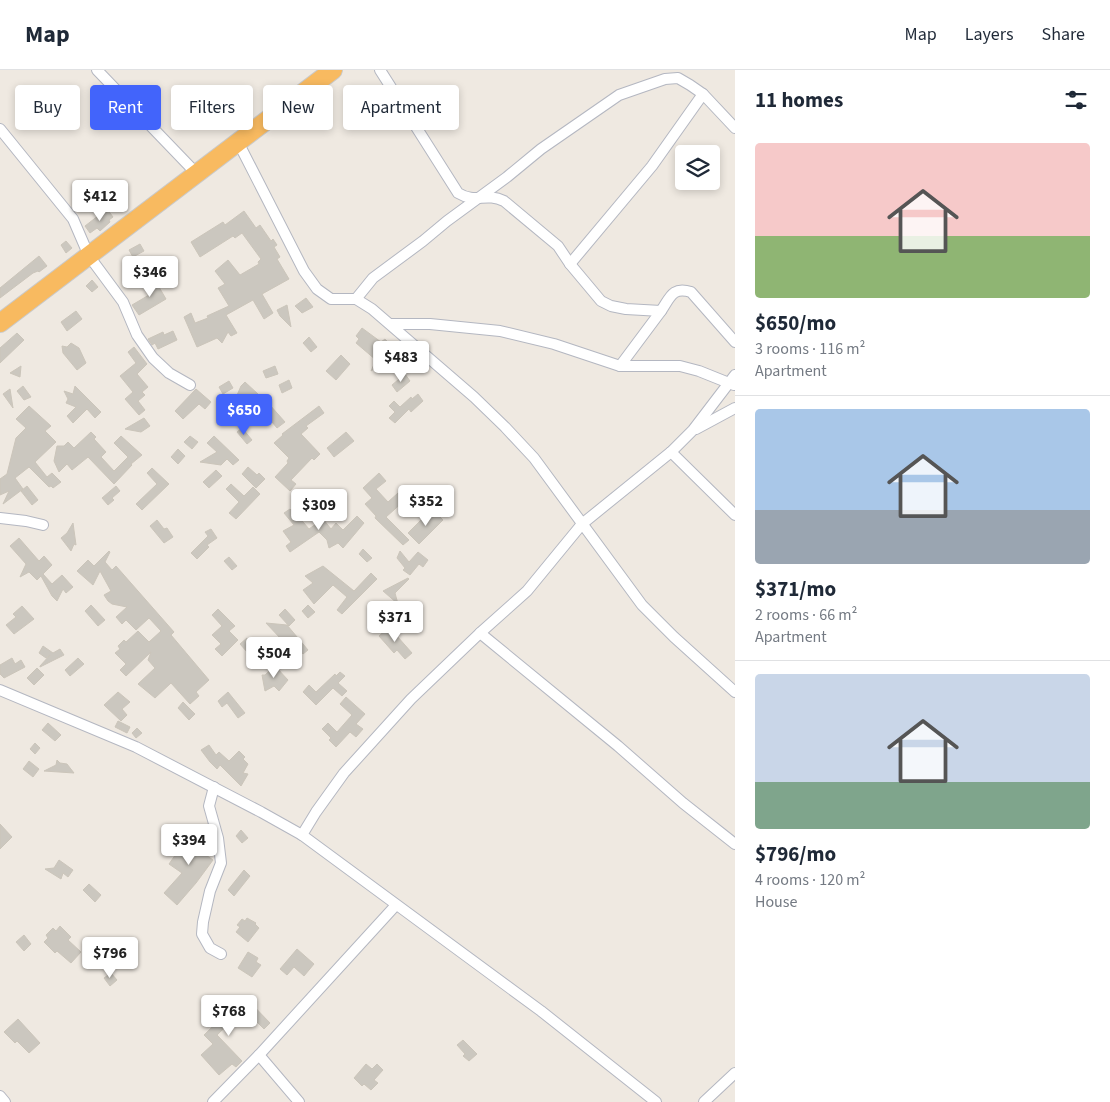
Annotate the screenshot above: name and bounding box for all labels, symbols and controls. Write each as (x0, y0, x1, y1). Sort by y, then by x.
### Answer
text: Map (25, 17, 70, 52)
text: Map (905, 22, 937, 47)
text: Layers (965, 22, 1014, 47)
text: Share (1042, 22, 1085, 47)
chip: Buy (15, 85, 80, 130)
chip: Rent (90, 85, 161, 130)
chip: Filters (171, 85, 253, 130)
chip: New (263, 85, 333, 130)
chip: Apartment (343, 85, 459, 130)
text: 11 homes (755, 85, 843, 115)
icon: filters (1062, 86, 1090, 114)
map controls (675, 145, 720, 190)
button: layers (675, 145, 720, 190)
icon: home (878, 176, 968, 266)
pin: $412 (70, 180, 130, 222)
text: $412 (83, 185, 117, 207)
pin: $346 (120, 256, 180, 298)
text: $346 (133, 261, 167, 283)
text: $650/mo (755, 308, 836, 338)
text: 3 rooms · 116 m² (755, 338, 865, 360)
pin: $483 (371, 340, 431, 383)
text: $483 (384, 346, 418, 368)
text: Apartment (755, 360, 827, 382)
pin: $650 (214, 394, 274, 436)
text: $650 (227, 399, 261, 421)
icon: home (878, 441, 968, 531)
pin: $352 (396, 484, 456, 527)
pin: $309 (289, 488, 349, 531)
text: $352 (409, 490, 443, 512)
text: $309 (302, 494, 336, 516)
text: $371/mo (755, 574, 836, 604)
pin: $371 (365, 600, 425, 643)
text: 2 rooms · 66 m² (755, 604, 857, 626)
text: $371 (378, 606, 412, 628)
text: Apartment (755, 626, 827, 648)
pin: $504 (244, 636, 304, 679)
text: $504 (257, 642, 291, 664)
icon: home (878, 706, 968, 796)
pin: $394 (159, 824, 219, 866)
text: $394 (172, 829, 206, 851)
text: $796/mo (755, 839, 836, 869)
text: 4 rooms · 120 m² (755, 869, 865, 891)
text: House (755, 891, 797, 913)
pin: $796 (80, 936, 140, 979)
text: $796 (93, 942, 127, 964)
pin: $768 (199, 994, 259, 1037)
text: $768 (212, 1000, 246, 1022)

